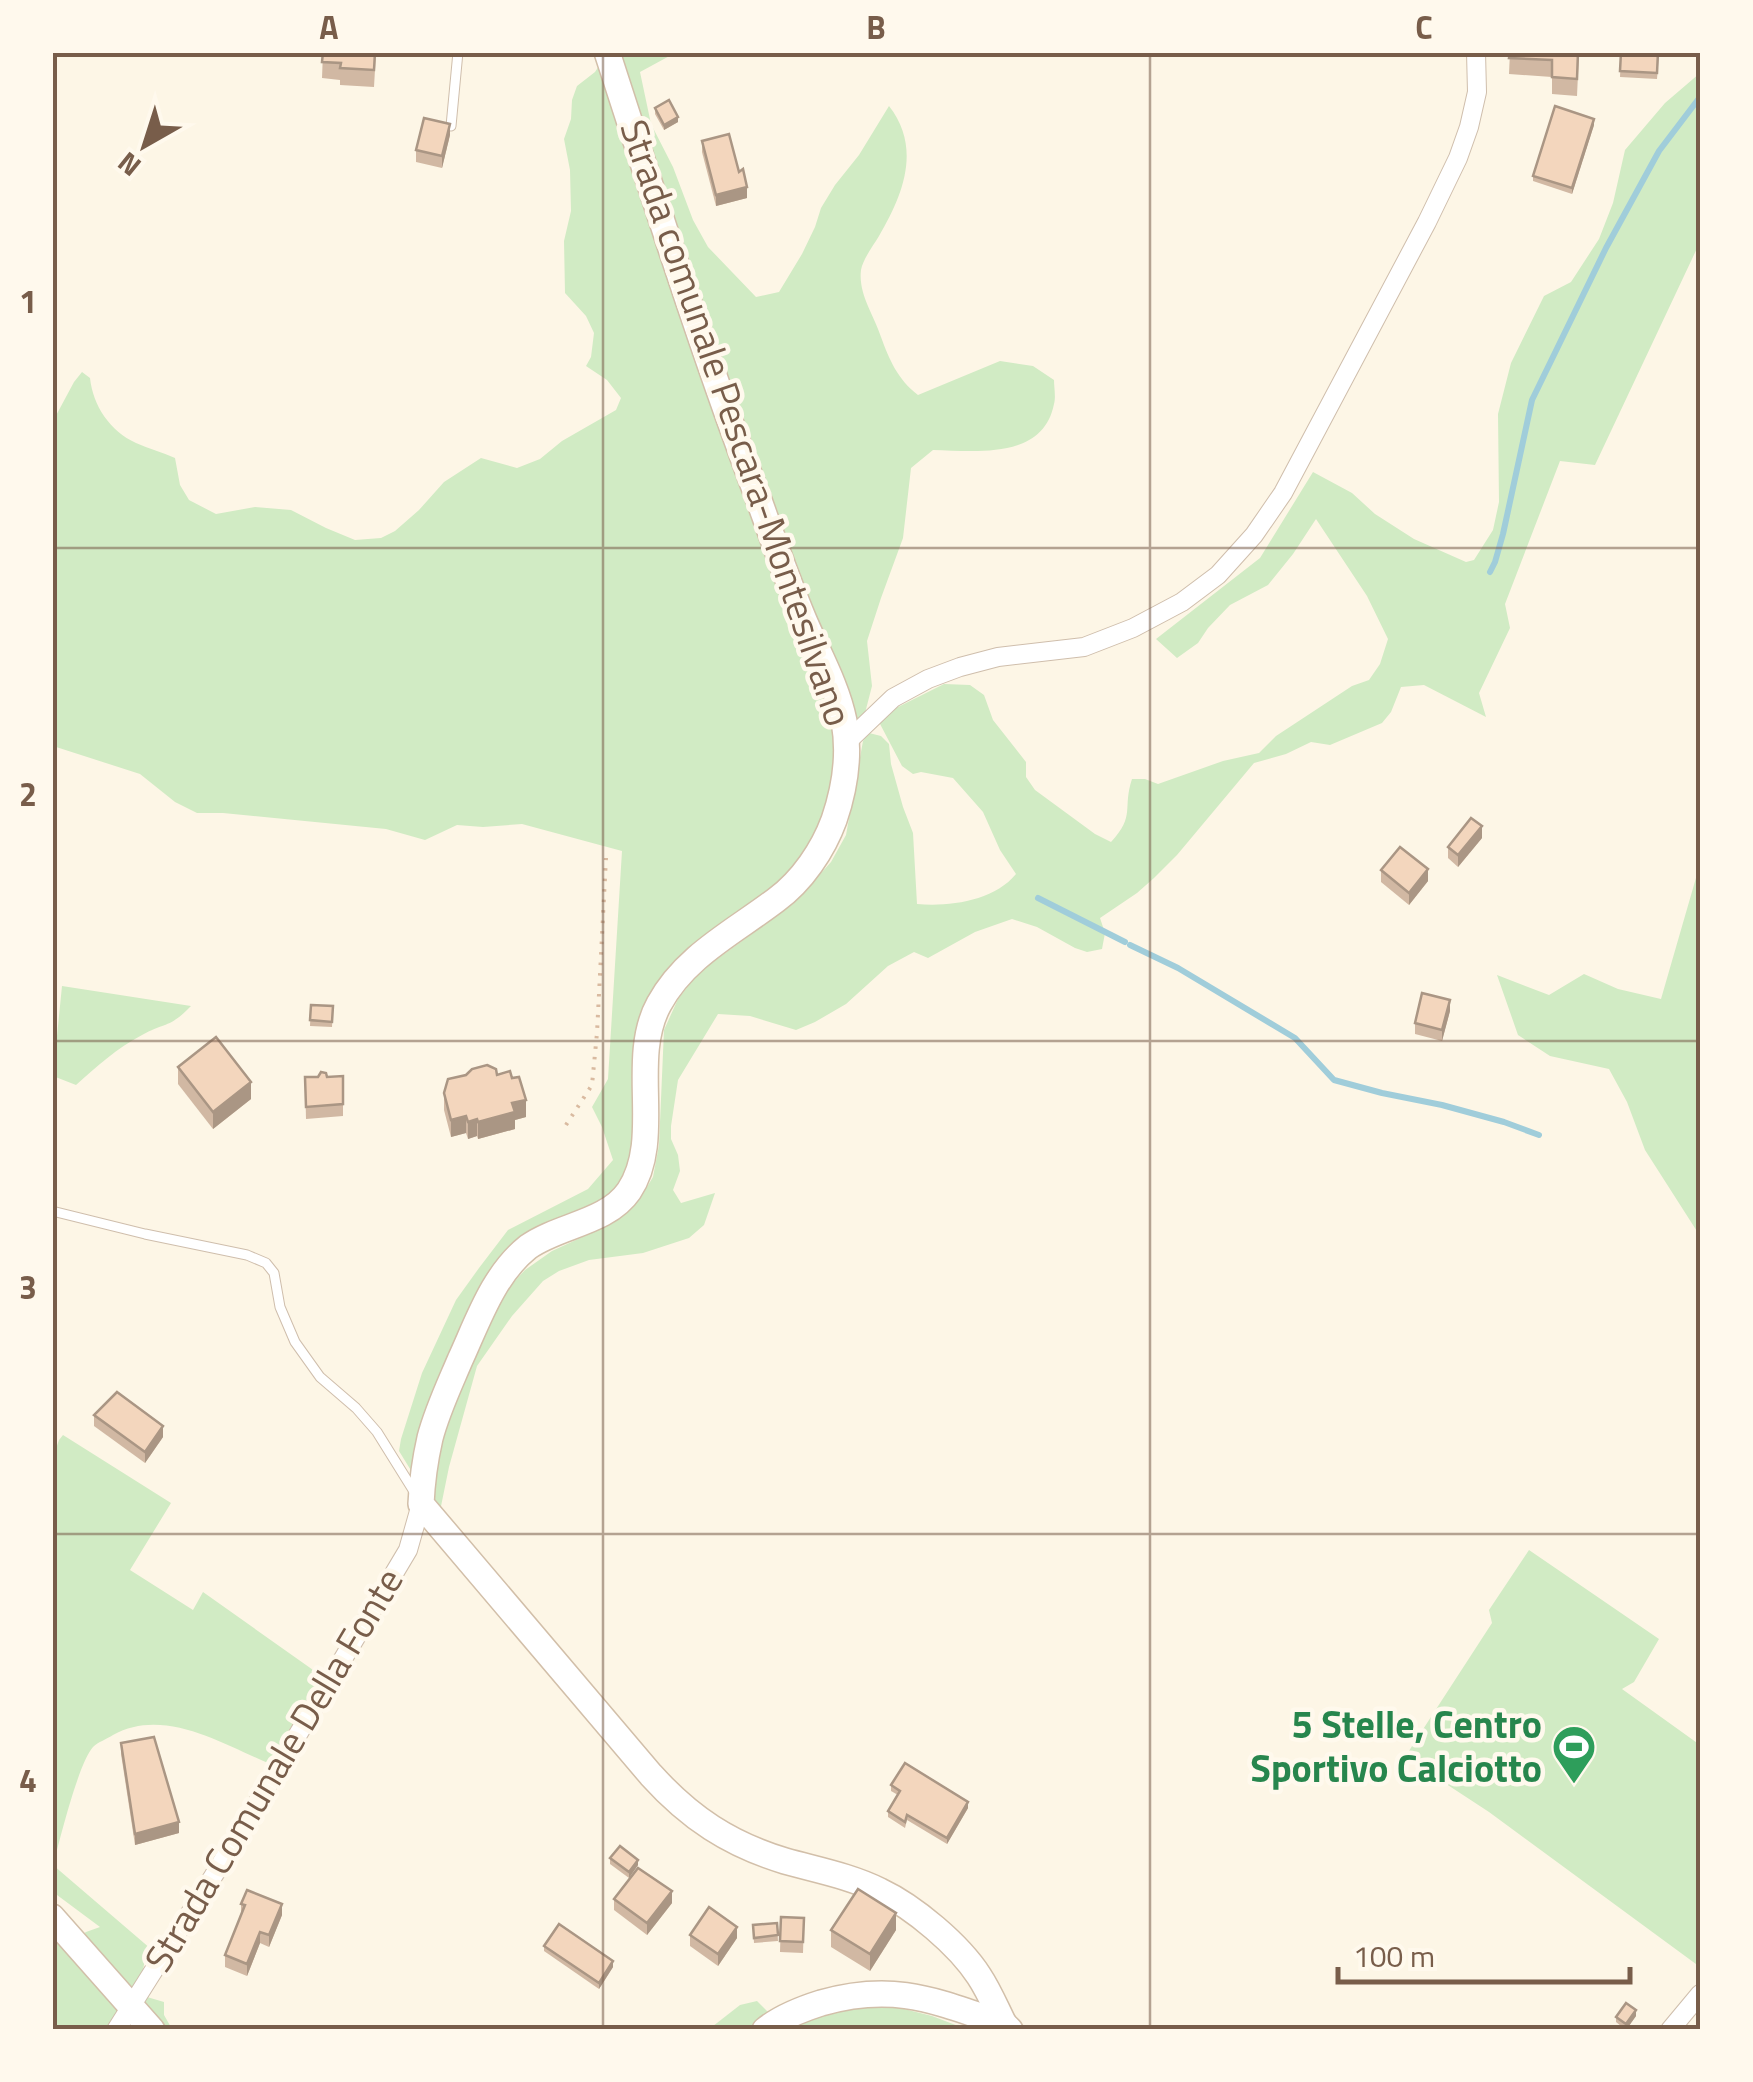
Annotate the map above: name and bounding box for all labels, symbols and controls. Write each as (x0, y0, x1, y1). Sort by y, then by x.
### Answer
text: A (319, 3, 339, 51)
text: B (866, 3, 886, 51)
text: C (1415, 3, 1433, 51)
north arrow (95, 95, 195, 195)
street label: Strada comunale Pescara-Montesilvano (606, 112, 868, 734)
text: N (108, 142, 150, 188)
text: 1 (19, 277, 37, 325)
text: 2 (19, 770, 37, 818)
text: 3 (19, 1263, 37, 1311)
street label: Strada Comunale Della Fonte (129, 1556, 417, 1983)
place label: 5 Stelle, Centro Sportivo Calciotto (1250, 1695, 1542, 1797)
sports icon: 5 Stelle, Centro Sportivo Calciotto (1551, 1724, 1597, 1785)
text: 4 (19, 1756, 37, 1804)
scale bar (1338, 1922, 1630, 1984)
text: 100 m (1353, 1933, 1435, 1979)

